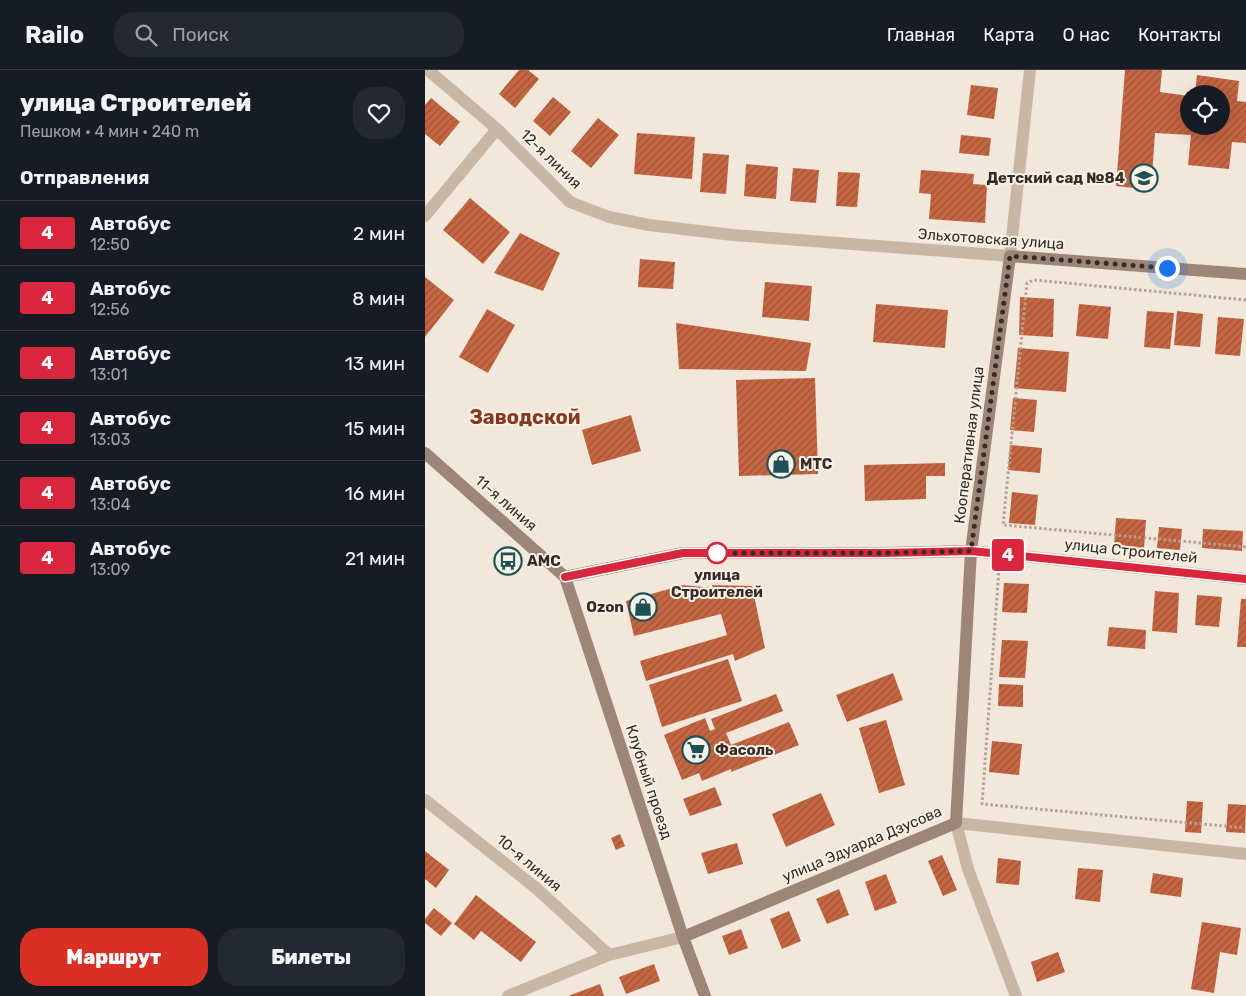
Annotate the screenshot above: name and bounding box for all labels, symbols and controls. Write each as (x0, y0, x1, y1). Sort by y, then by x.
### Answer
search box (114, 12, 464, 57)
text: Railo (25, 21, 84, 49)
icon: search (132, 21, 160, 49)
text: Поиск (172, 23, 229, 46)
text: Главная (887, 24, 955, 46)
text: Карта (983, 24, 1035, 46)
text: О нас (1063, 24, 1110, 46)
text: Контакты (1138, 24, 1221, 46)
map controls (1180, 85, 1230, 135)
button: locate (1180, 85, 1230, 135)
button: heart (353, 87, 405, 139)
text: улица Строителей (20, 89, 251, 117)
text: Пешком · 4 мин · 240 m (20, 122, 199, 141)
street label: 12-я линия (517, 125, 585, 193)
school or university icon: Детский сад №84 (1129, 163, 1159, 193)
text: Отправления (20, 166, 150, 189)
place label: Детский сад №84 (986, 169, 1125, 187)
text: Автобус (90, 212, 171, 235)
text: 4 (41, 222, 54, 244)
text: 2 мин (353, 222, 405, 245)
street label: Эльхотовская улица (917, 225, 1065, 253)
text: 12:50 (90, 235, 130, 254)
your location (1155, 256, 1180, 281)
text: Автобус (90, 277, 171, 300)
text: 4 (41, 287, 54, 309)
text: 8 мин (352, 287, 405, 310)
text: 12:56 (90, 300, 130, 319)
text: Автобус (90, 342, 171, 365)
text: 4 (41, 352, 54, 374)
text: 13 мин (345, 352, 405, 375)
text: 13:01 (90, 365, 128, 384)
street label: Кооперативная улица (950, 365, 988, 525)
district label: Заводской (469, 405, 581, 429)
text: Автобус (90, 407, 171, 430)
text: 4 (41, 417, 54, 439)
text: 15 мин (345, 417, 405, 440)
text: 13:03 (90, 430, 130, 449)
shop icon: МТС (766, 449, 796, 479)
place label: МТС (800, 455, 833, 473)
street label: 11-я линия (471, 471, 541, 535)
text: Автобус (90, 472, 171, 495)
text: 4 (41, 482, 54, 504)
text: 16 мин (345, 482, 405, 505)
text: 13:04 (90, 495, 131, 514)
street label: улица Строителей (1064, 535, 1198, 567)
text: Автобус (90, 537, 171, 560)
line badge: 4 (992, 539, 1024, 571)
marker: улица Строителей (706, 542, 728, 564)
text: 4 (1002, 544, 1014, 566)
bus stop icon: АМС (493, 546, 523, 576)
text: 4 (41, 547, 54, 569)
text: 21 мин (345, 547, 405, 570)
place label: АМС (527, 552, 561, 570)
text: 13:09 (90, 560, 130, 579)
place label: улица Строителей (671, 566, 763, 601)
shop icon: Ozon (628, 592, 658, 622)
place label: Ozon (586, 598, 624, 616)
street label: Клубный проезд (622, 722, 676, 842)
supermarket icon: Фасоль (681, 735, 711, 765)
place label: Фасоль (715, 741, 774, 759)
street label: улица Эдуарда Дзусова (779, 802, 945, 886)
street label: 10-я линия (493, 831, 565, 895)
button: Маршрут (20, 928, 208, 986)
button: Билеты (218, 928, 405, 986)

